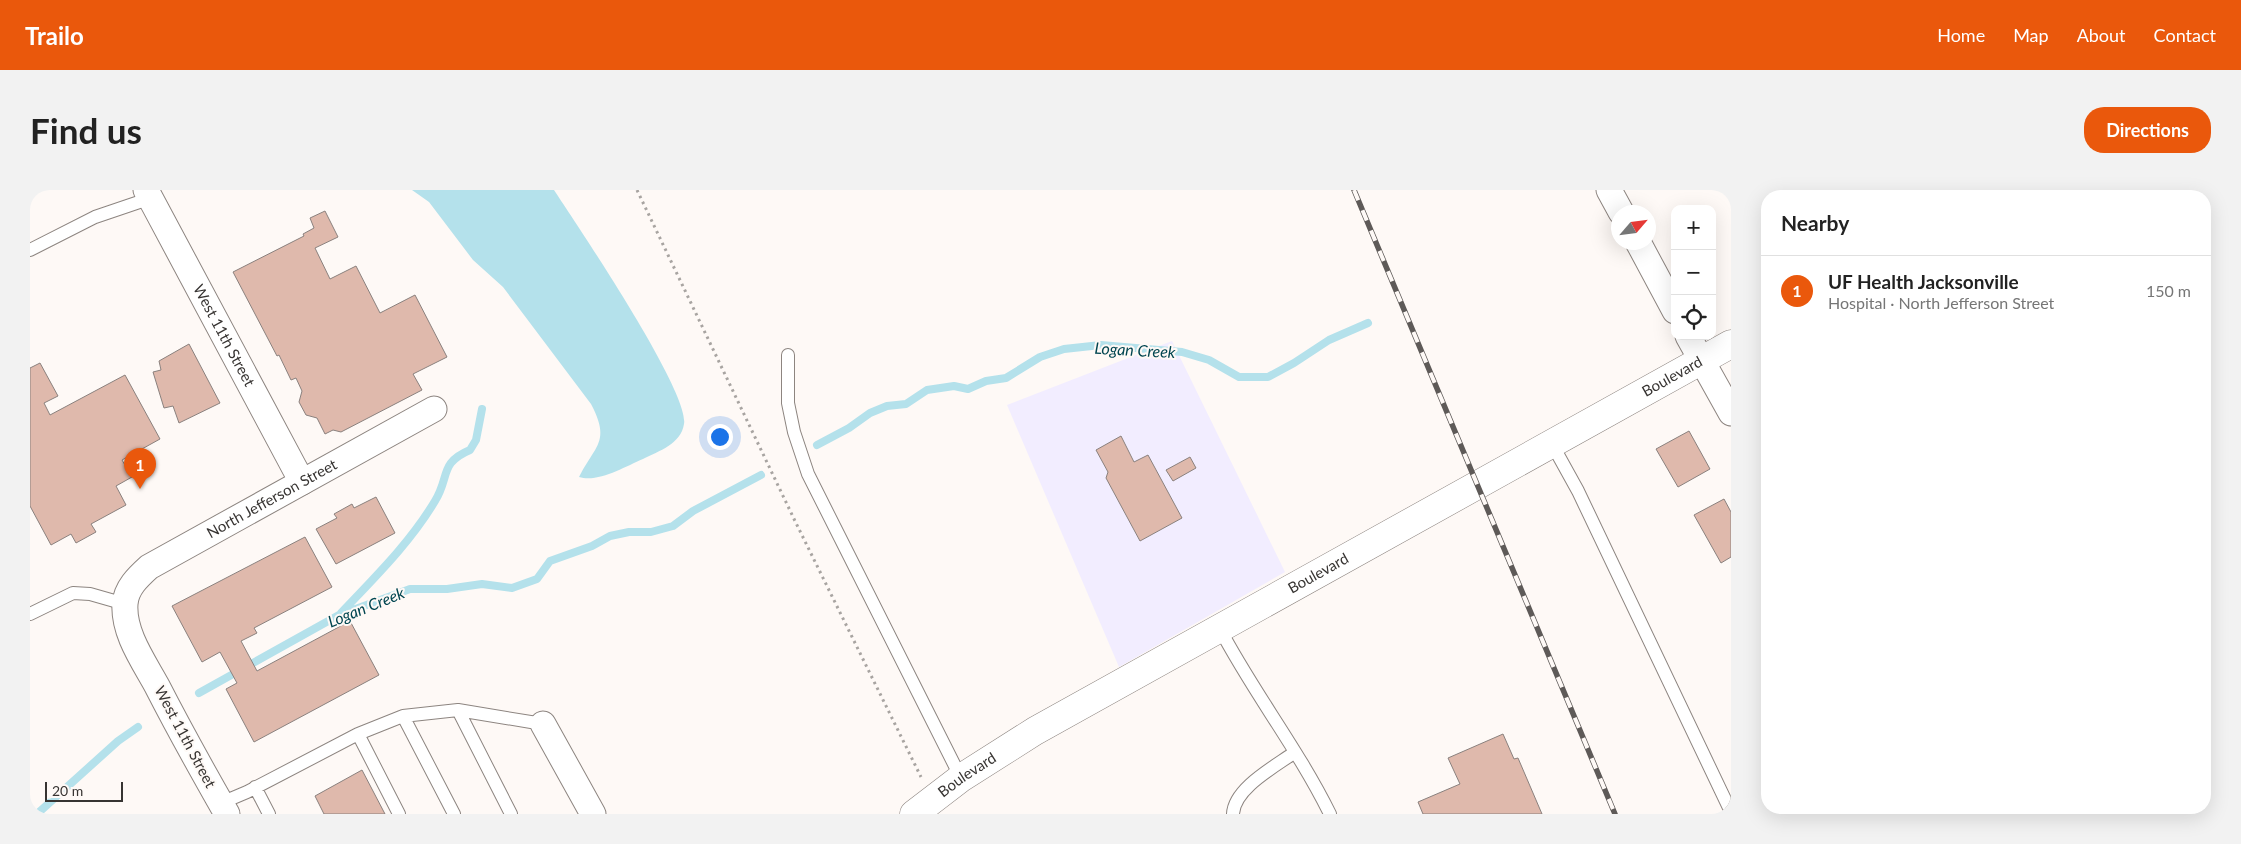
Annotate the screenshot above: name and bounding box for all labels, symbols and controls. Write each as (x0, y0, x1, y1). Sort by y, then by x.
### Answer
text: Trailo (25, 21, 84, 50)
text: Home (1937, 24, 1985, 46)
text: Map (2013, 24, 2049, 46)
text: About (2077, 24, 2126, 46)
text: Contact (2154, 24, 2216, 46)
button: Directions (2084, 107, 2211, 153)
text: Find us (30, 109, 142, 151)
north arrow (1611, 205, 1656, 250)
map controls (1671, 205, 1716, 340)
button: + (1671, 205, 1716, 250)
text: Nearby (1781, 210, 1849, 235)
button: − (1671, 250, 1716, 295)
text: UF Health Jacksonville (1828, 270, 2019, 293)
street label: West 11th Street (190, 281, 259, 390)
text: 1 (1792, 281, 1802, 300)
text: 150 m (2146, 281, 2191, 300)
text: Hospital · North Jefferson Street (1828, 293, 2054, 312)
button: locate (1671, 295, 1716, 340)
water label: Logan Creek (1094, 338, 1176, 361)
street label: Boulevard (1638, 352, 1705, 400)
your location (707, 424, 733, 450)
pin: 1 (124, 448, 156, 489)
street label: North Jefferson Street (203, 454, 340, 541)
street label: Boulevard (1284, 549, 1351, 597)
water label: Logan Creek (325, 582, 407, 631)
street label: West 11th Street (151, 683, 221, 791)
street label: Boulevard (934, 748, 999, 800)
scale bar (45, 779, 122, 802)
text: 20 m (52, 782, 83, 799)

